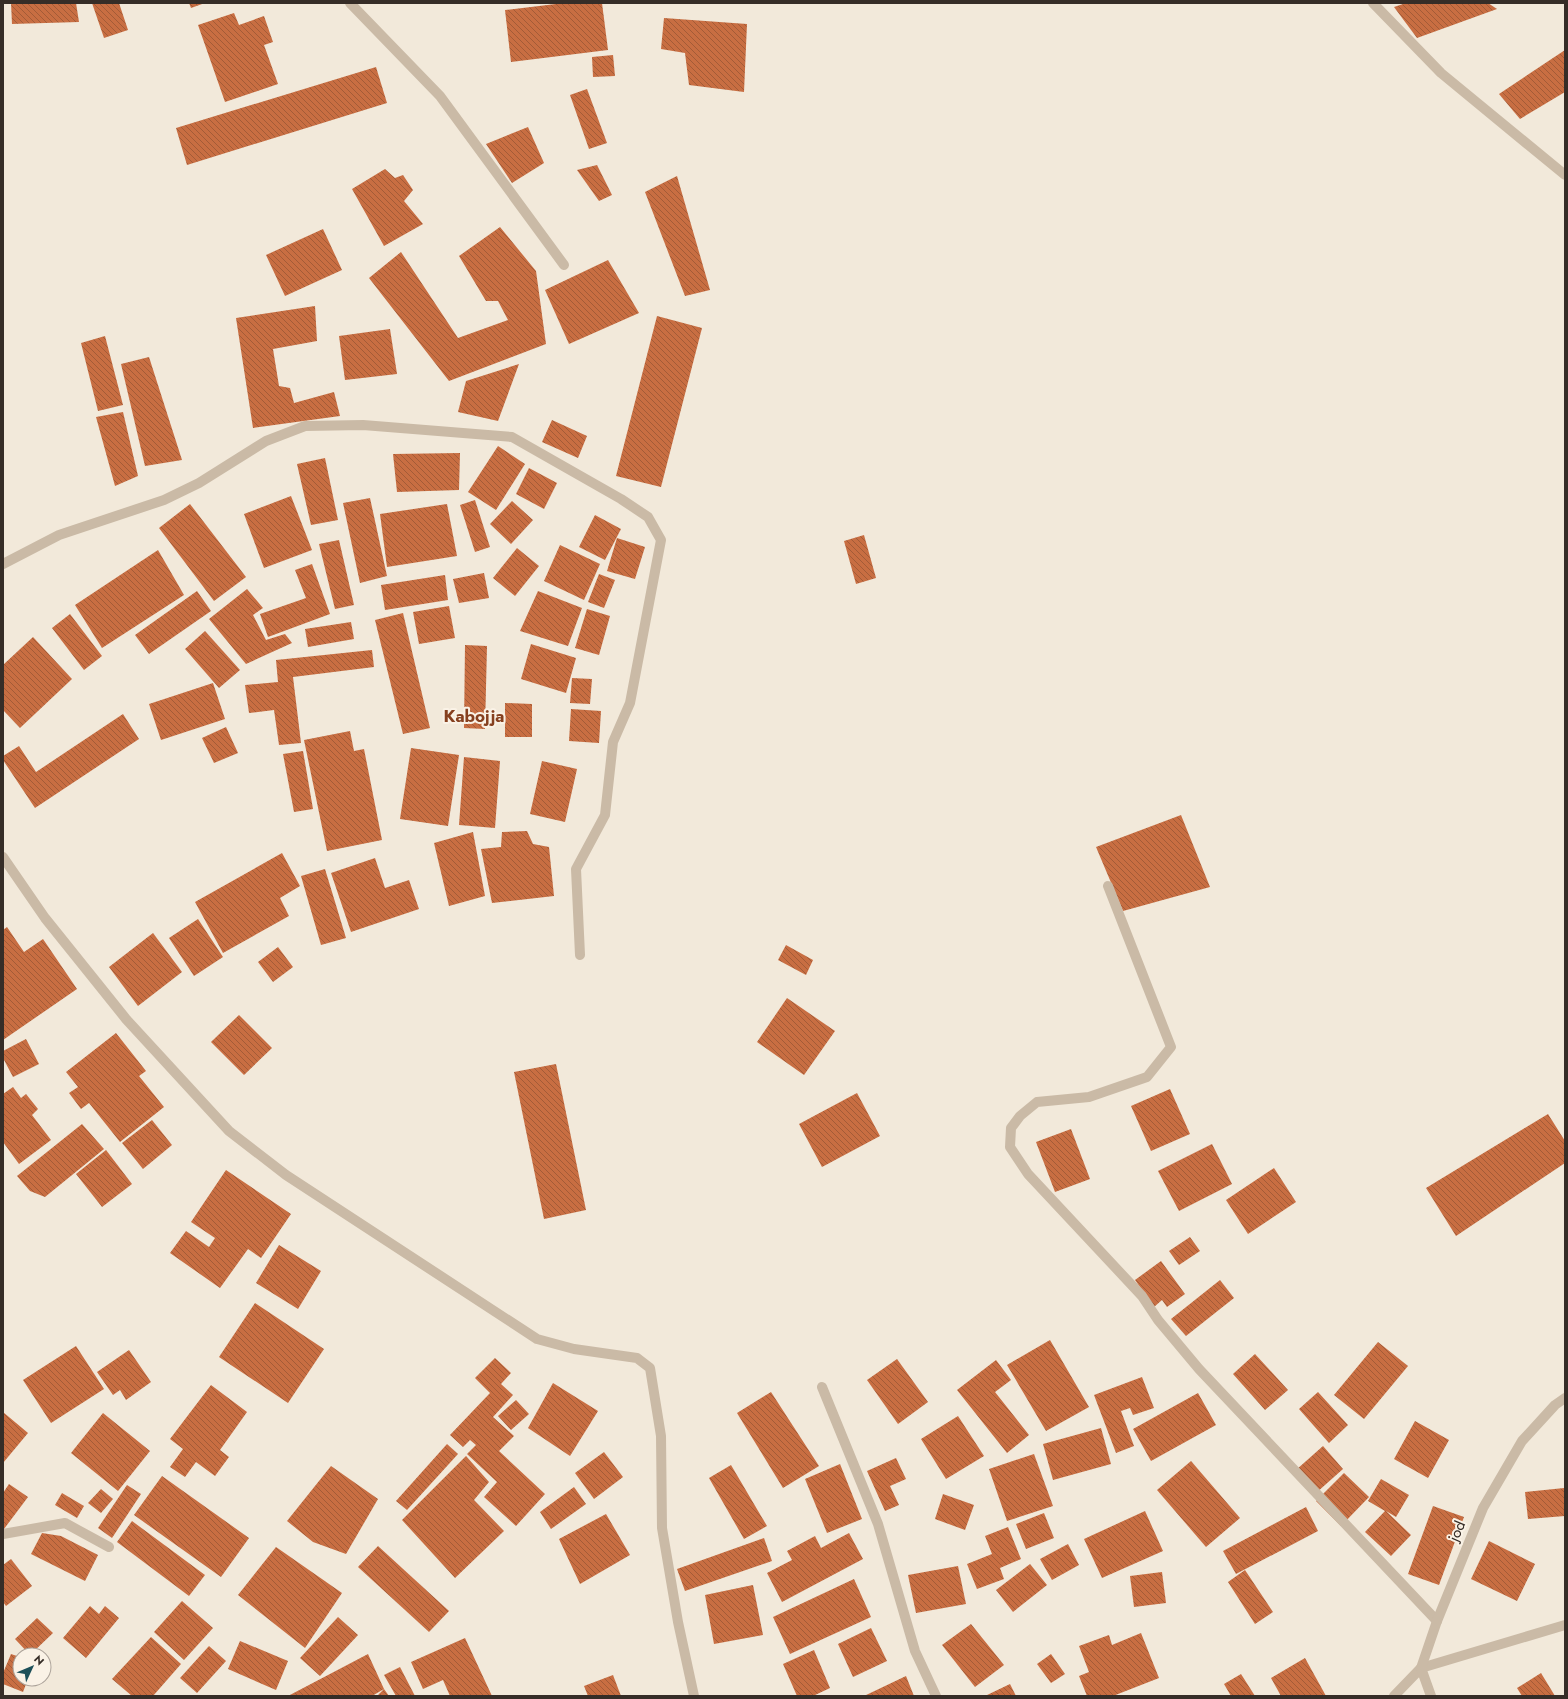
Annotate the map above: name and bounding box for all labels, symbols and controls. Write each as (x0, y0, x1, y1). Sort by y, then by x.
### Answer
district label: Kabojja (444, 704, 505, 728)
street label: jod (1442, 1517, 1471, 1546)
north arrow (12, 1647, 52, 1687)
text: N (30, 1651, 48, 1669)

